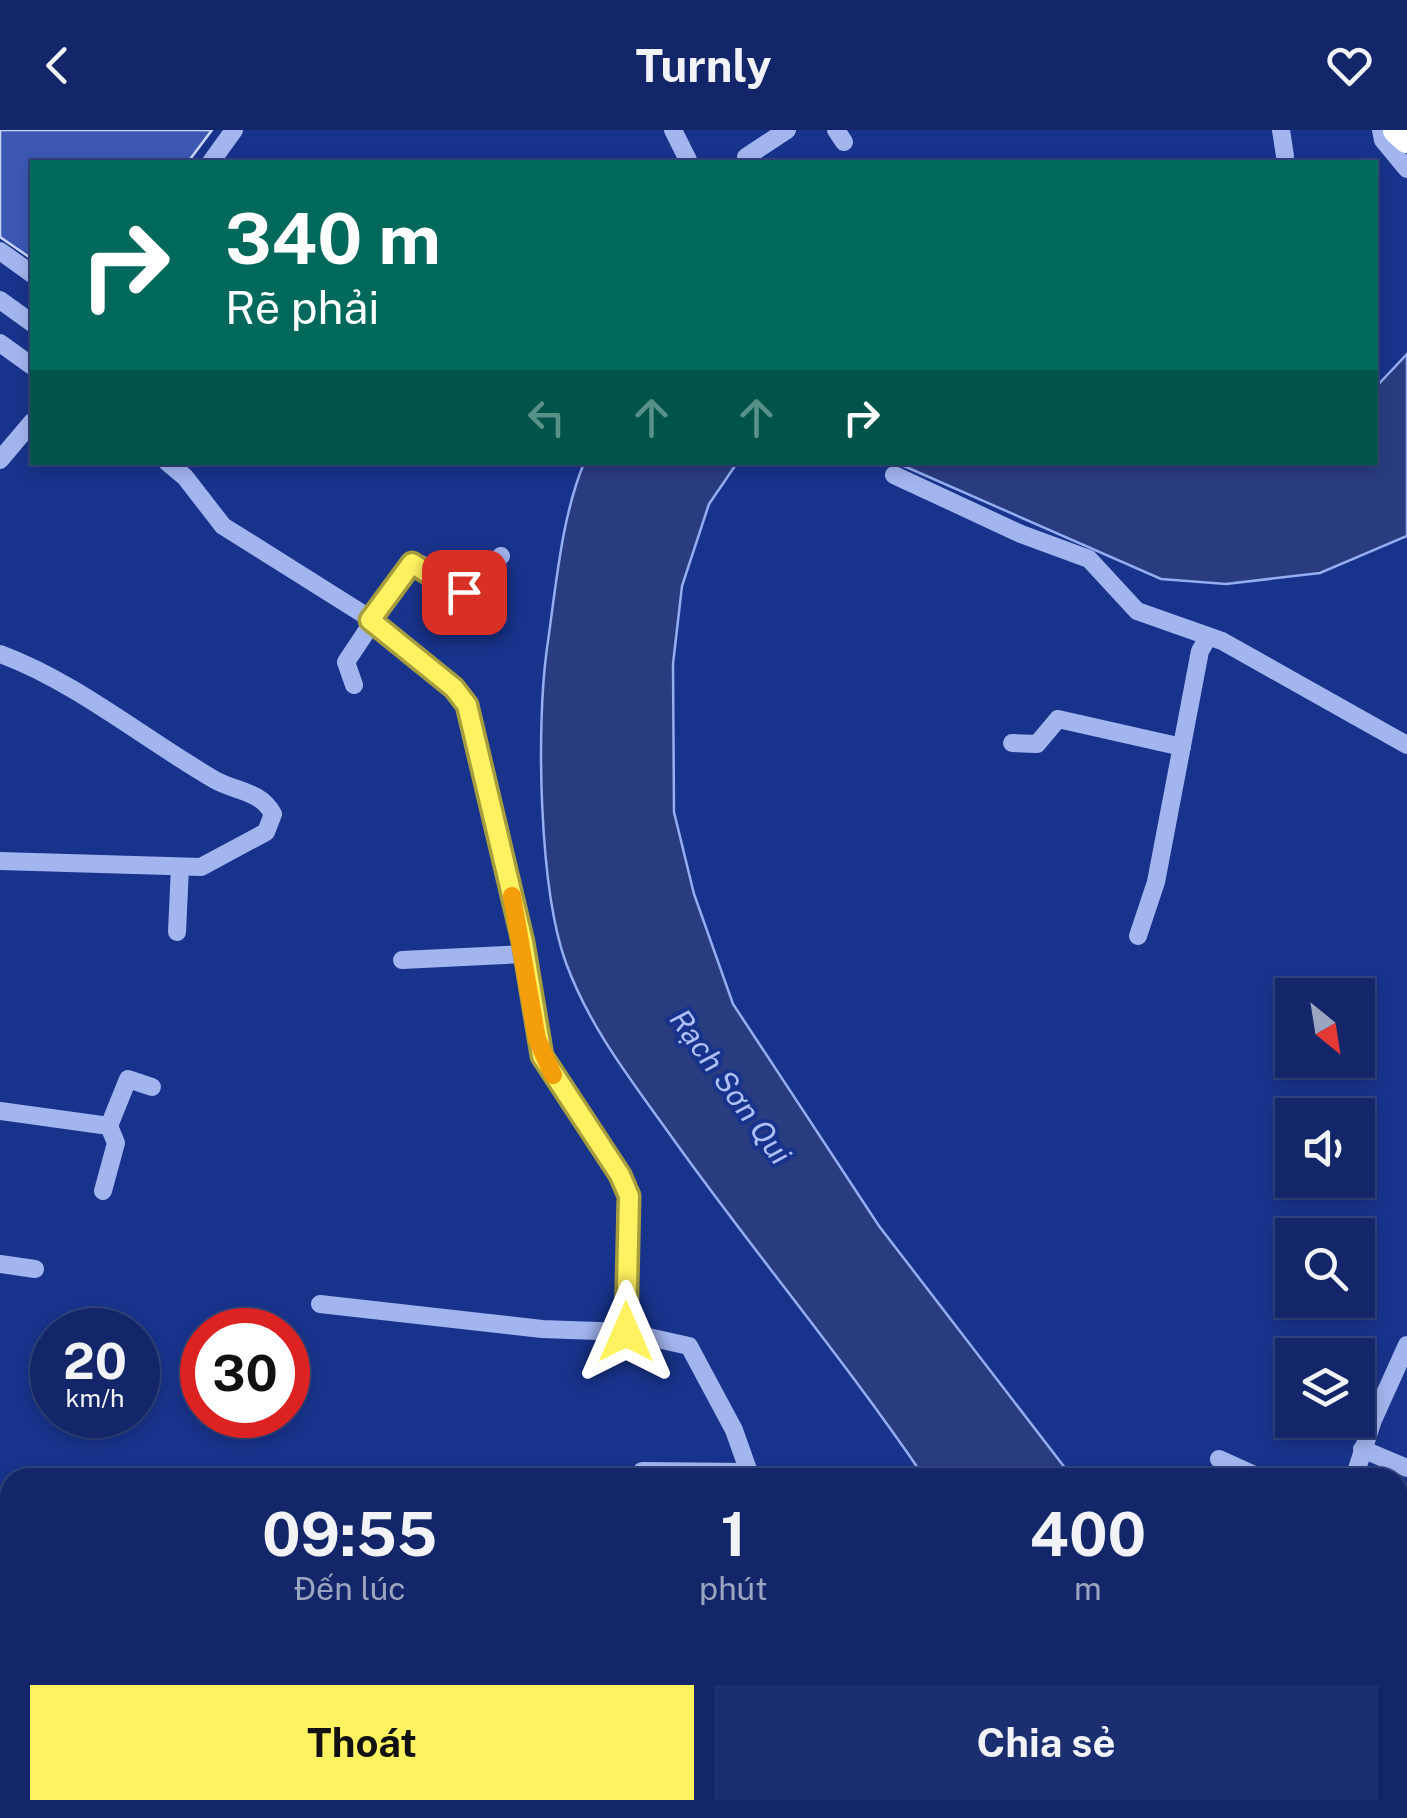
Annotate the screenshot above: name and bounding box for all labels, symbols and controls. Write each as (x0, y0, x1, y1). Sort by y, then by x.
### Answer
icon: back (30, 38, 85, 93)
icon: heart (1322, 38, 1377, 93)
text: Turnly (635, 39, 772, 92)
text: 340 m (225, 197, 441, 280)
icon: right (60, 200, 190, 330)
text: Rẽ phải (225, 281, 380, 334)
icon: left (519, 390, 574, 445)
icon: ahead (624, 390, 679, 445)
icon: ahead (729, 390, 784, 445)
icon: right (834, 390, 889, 445)
pin (422, 550, 507, 635)
icon: arrive (437, 565, 492, 620)
north arrow (1275, 978, 1375, 1078)
map controls (1275, 978, 1375, 1438)
water label: Rạch Sơn Qui (663, 1002, 799, 1171)
button: sound (1275, 1098, 1375, 1198)
button: search (1275, 1218, 1375, 1318)
position arrow (574, 1280, 678, 1384)
speed limit sign: 30 (180, 1308, 310, 1438)
text: 20 (63, 1331, 127, 1390)
button: layers (1275, 1338, 1375, 1438)
text: km/h (66, 1383, 124, 1413)
text: 09:55 (262, 1499, 437, 1570)
text: 1 (721, 1499, 746, 1570)
text: 400 (1030, 1499, 1146, 1570)
text: Đến lúc (293, 1570, 406, 1607)
text: phút (699, 1570, 768, 1607)
text: m (1074, 1570, 1102, 1607)
button: Thoát (30, 1685, 694, 1800)
button: Chia sẻ (714, 1685, 1378, 1800)

